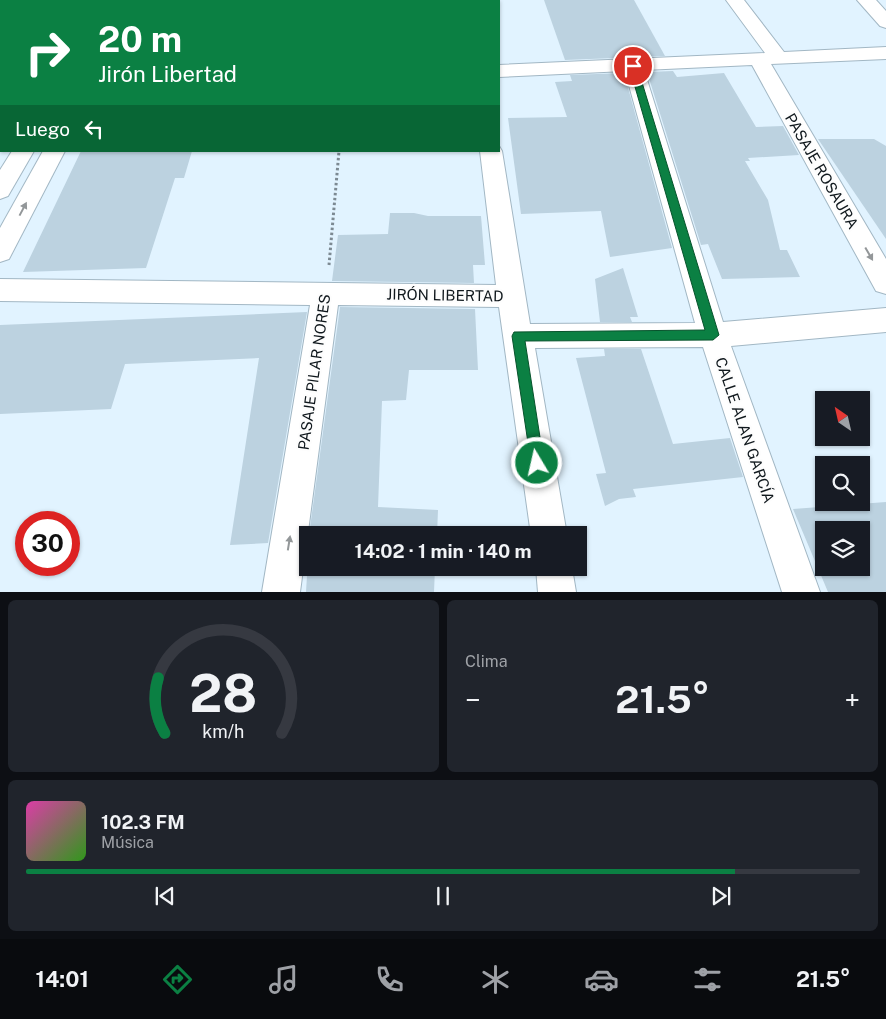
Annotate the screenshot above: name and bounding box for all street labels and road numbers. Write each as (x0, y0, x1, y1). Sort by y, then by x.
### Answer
street label: PASAJE ROSAURA (782, 110, 862, 232)
street label: JIRÓN LIBERTAD (386, 284, 504, 305)
street label: PASAJE PILAR NORES (295, 293, 333, 451)
street label: CALLE ALAN GARCÍA (712, 355, 778, 505)

